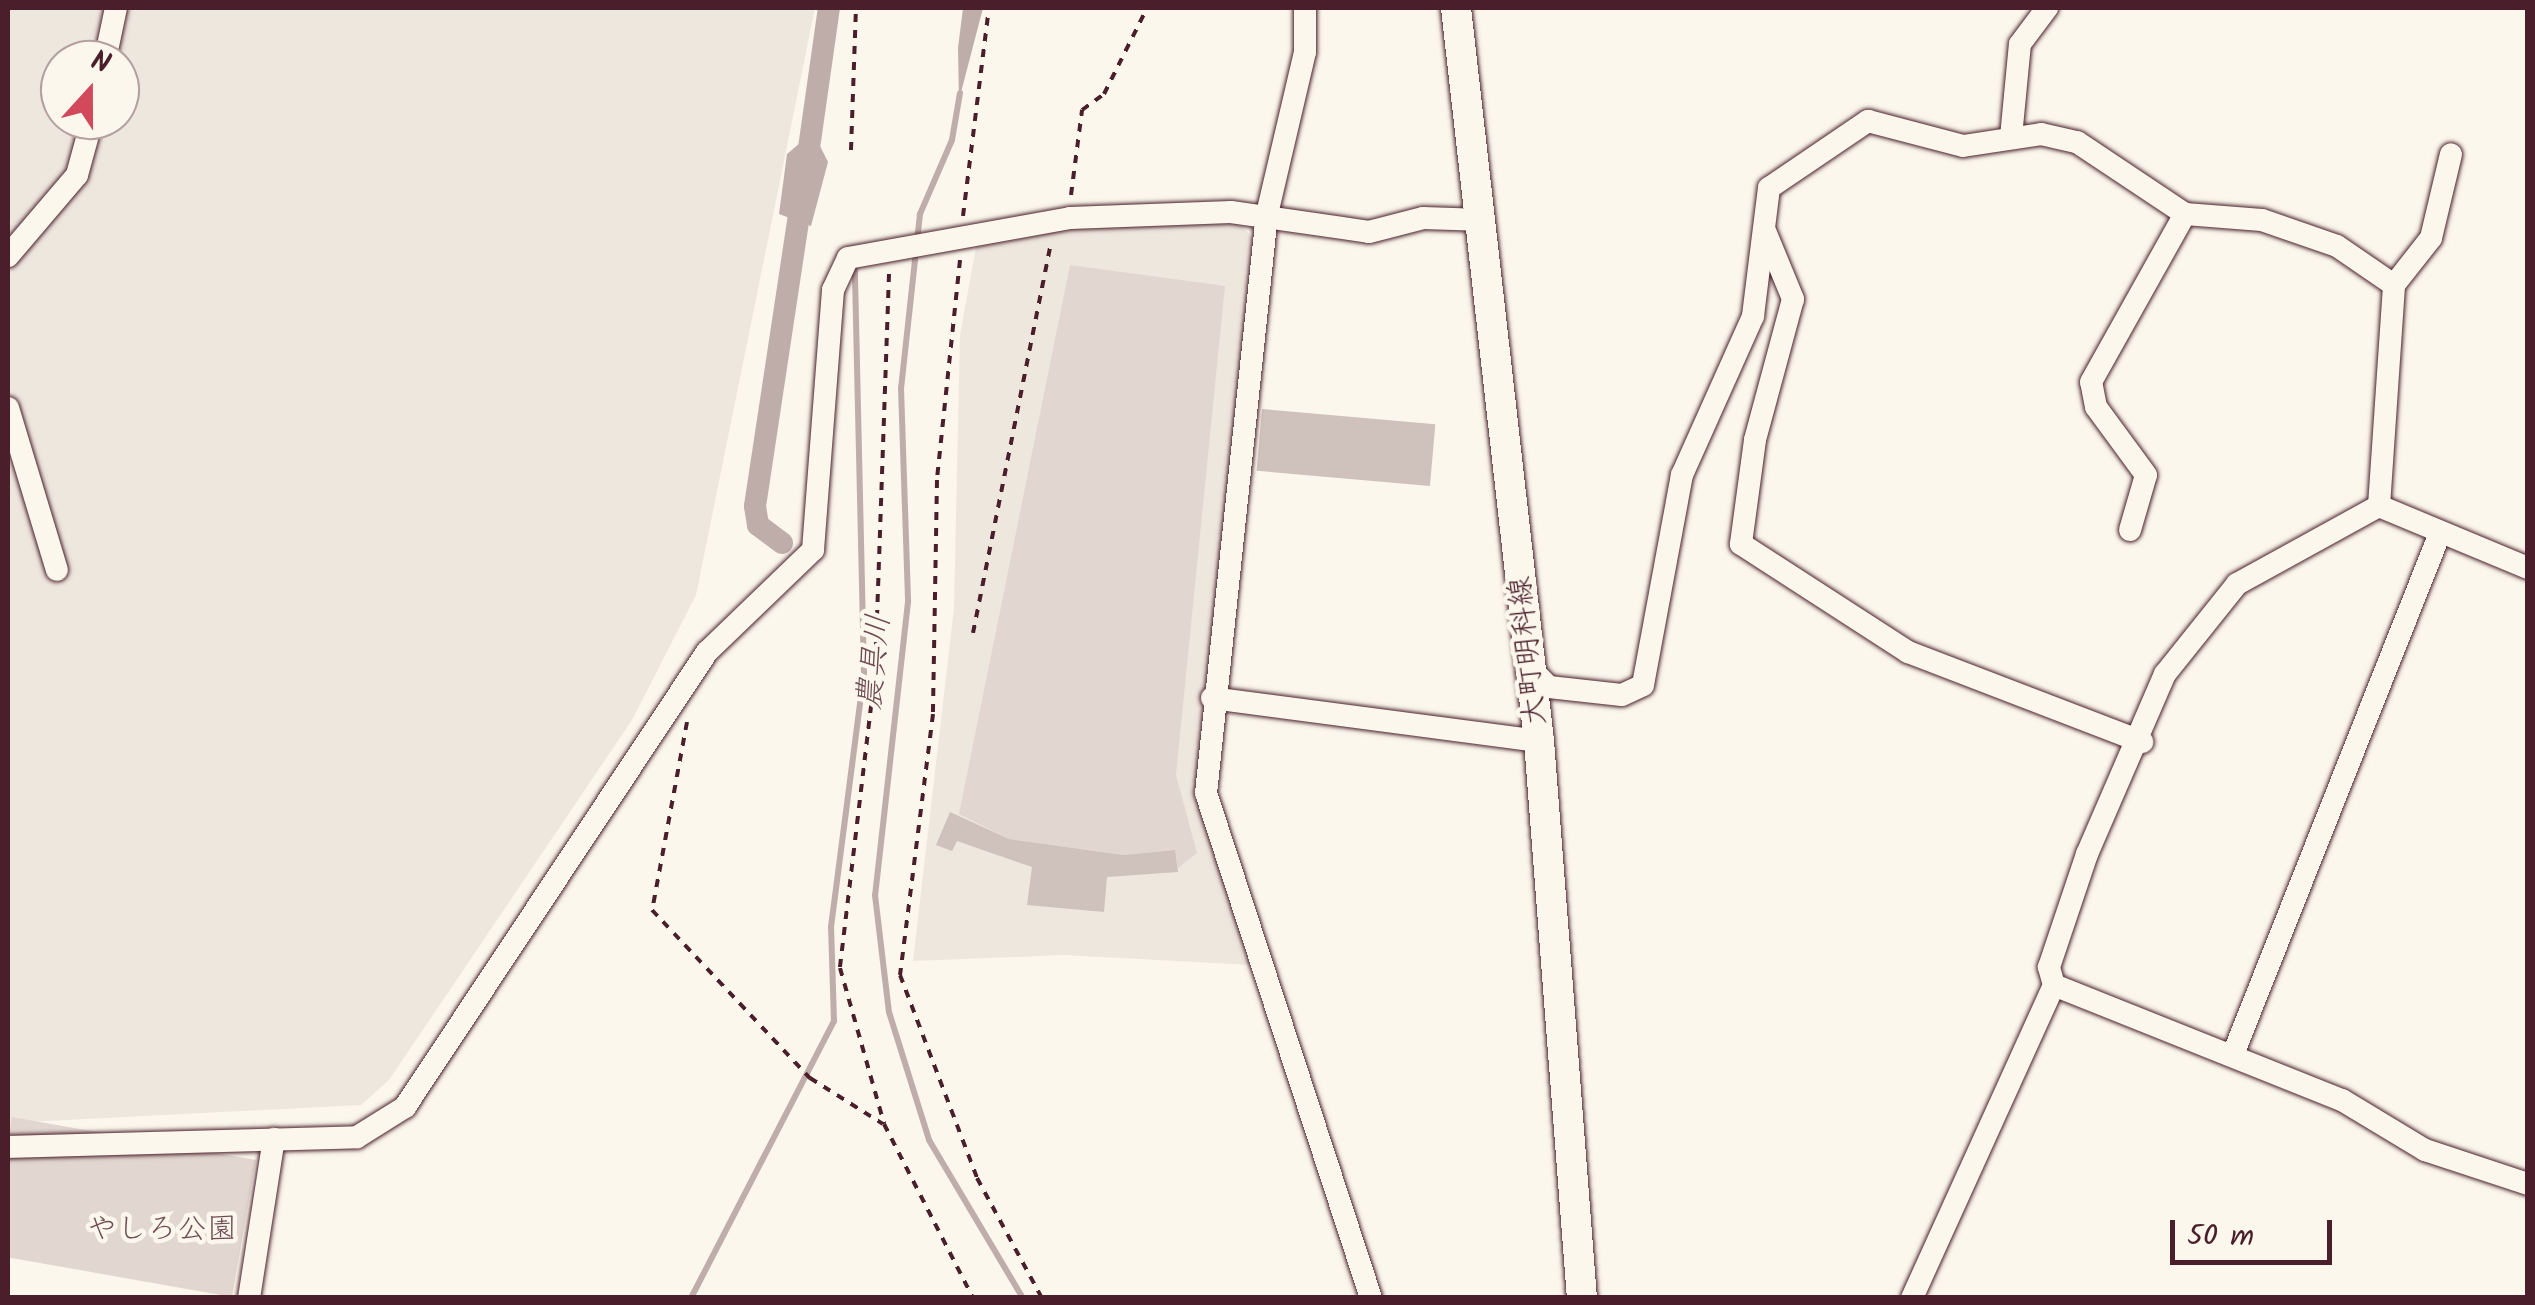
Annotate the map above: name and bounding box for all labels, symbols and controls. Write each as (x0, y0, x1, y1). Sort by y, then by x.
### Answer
text: N (84, 39, 117, 88)
north arrow (40, 40, 140, 140)
street label: 大町明科線 (1503, 575, 1555, 727)
water label: 農具川 (852, 612, 900, 712)
scale bar (2175, 1200, 2338, 1262)
park label: やしろ公園 (87, 1212, 237, 1248)
text: 50 m (2187, 1213, 2254, 1261)

